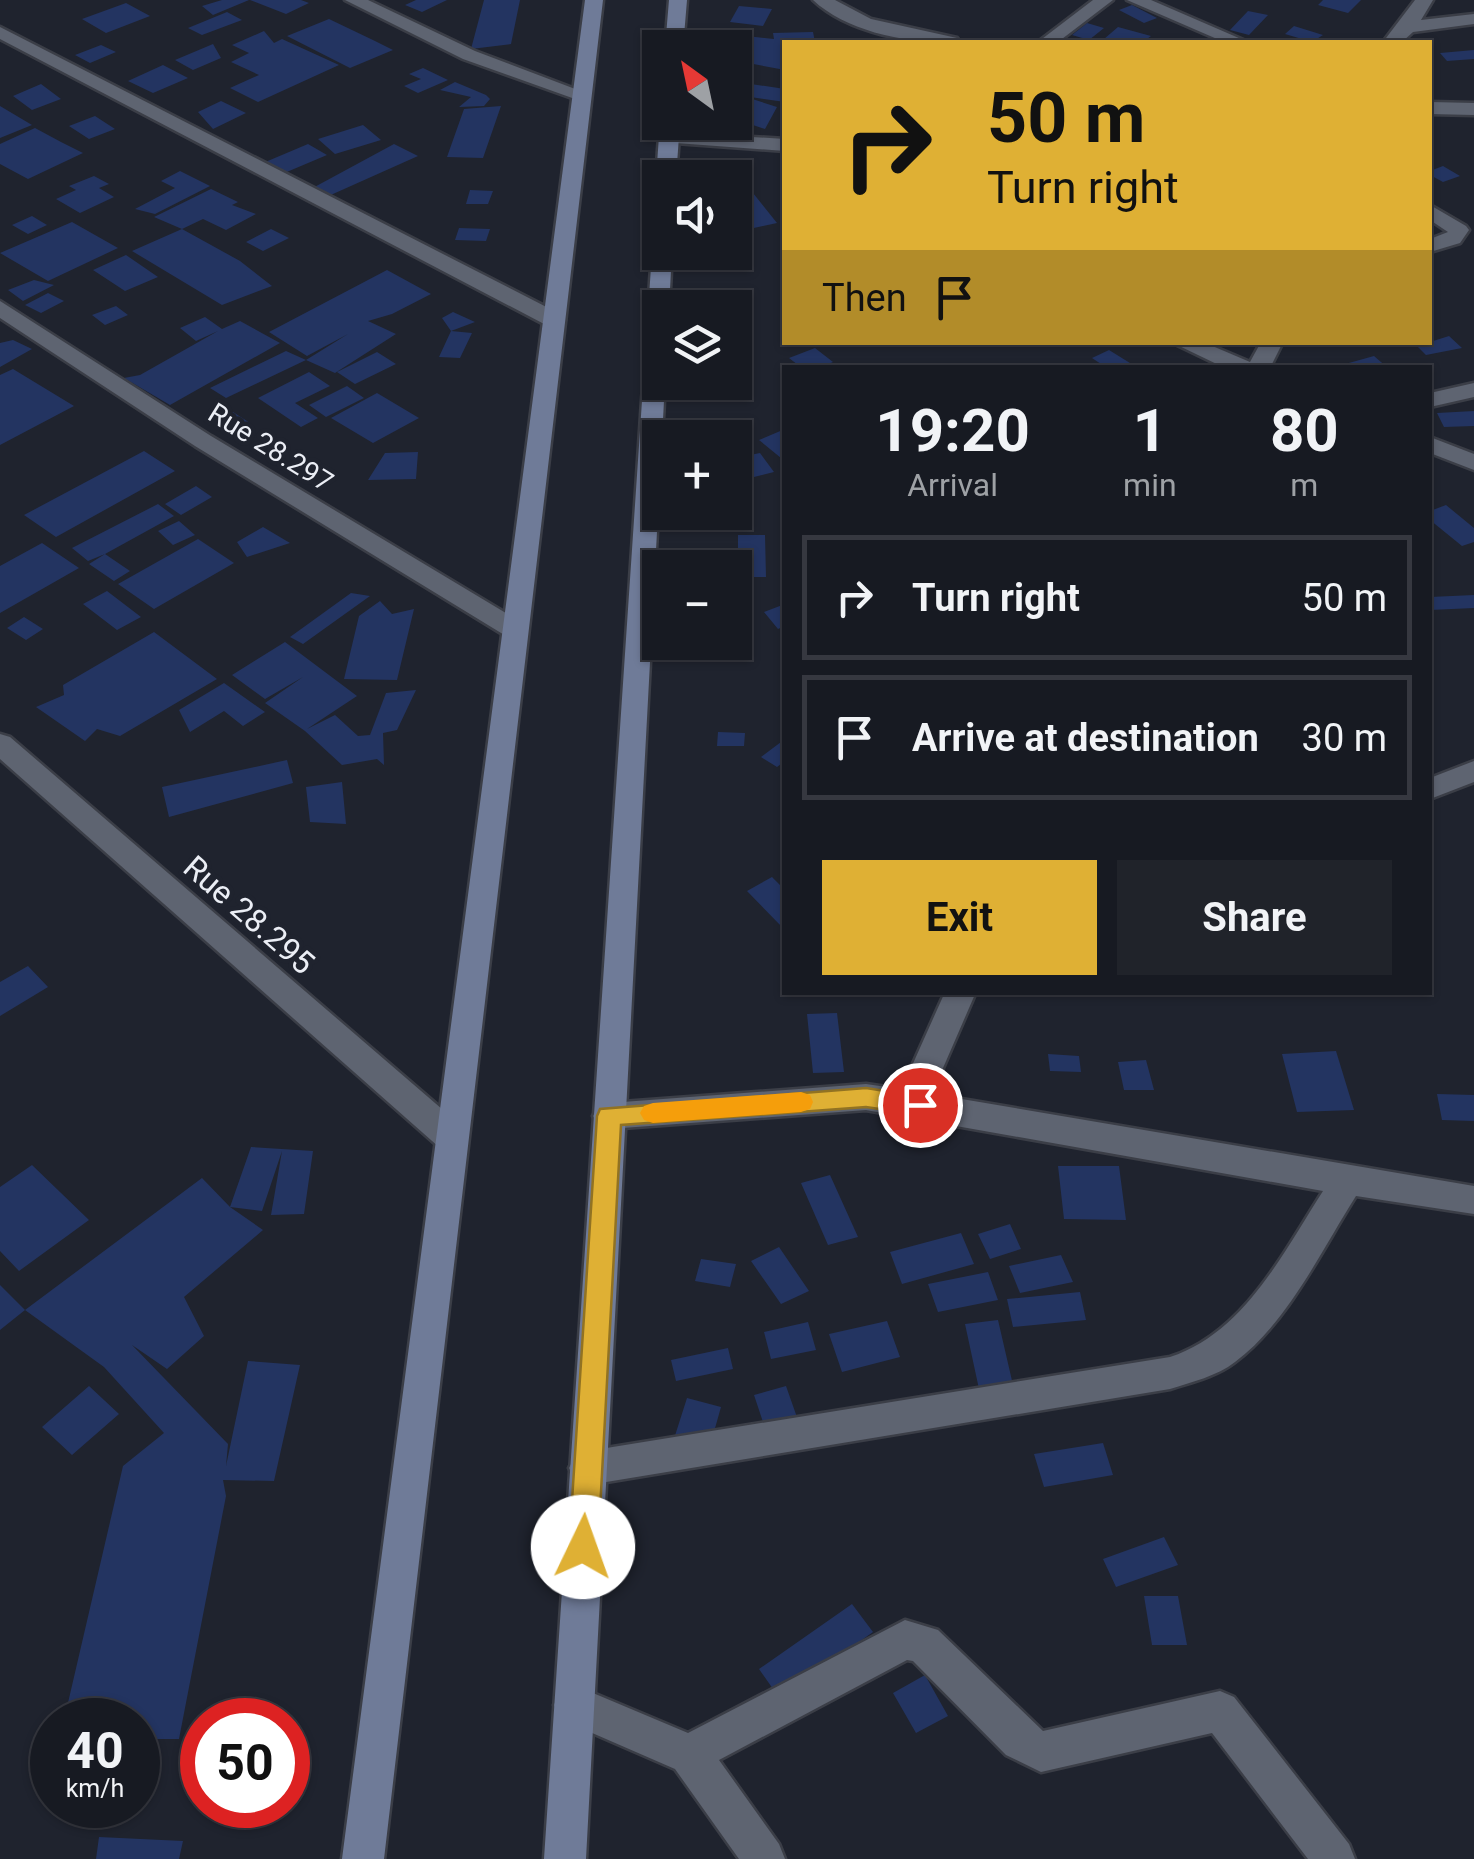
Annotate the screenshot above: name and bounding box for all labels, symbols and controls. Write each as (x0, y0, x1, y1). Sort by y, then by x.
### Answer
north arrow (642, 30, 752, 140)
map controls (642, 30, 752, 660)
text: 50 m (987, 77, 1145, 159)
icon: right (822, 80, 952, 210)
button: sound (642, 160, 752, 270)
text: Turn right (987, 161, 1179, 214)
icon: arrive (927, 270, 982, 325)
text: Then (822, 276, 907, 320)
button: layers (642, 290, 752, 400)
text: 19:20 (875, 395, 1030, 466)
text: 1 (1133, 395, 1167, 466)
text: 80 (1270, 395, 1339, 466)
street label: Rue 28.297 (202, 396, 339, 499)
button: + (642, 420, 752, 530)
text: Arrival (907, 466, 998, 504)
text: min (1123, 466, 1177, 504)
text: m (1290, 466, 1318, 504)
button: − (642, 550, 752, 660)
icon: right (827, 570, 882, 625)
text: Turn right (912, 576, 1080, 620)
text: 50 m (1302, 576, 1387, 620)
icon: arrive (827, 710, 882, 765)
text: Arrive at destination (912, 716, 1259, 760)
text: 30 m (1302, 716, 1387, 760)
street label: Rue 28.295 (176, 848, 322, 982)
button: Exit (822, 860, 1097, 975)
button: Share (1117, 860, 1392, 975)
pin (878, 1063, 963, 1148)
icon: arrive (893, 1078, 948, 1133)
position arrow (531, 1495, 635, 1599)
speed limit sign: 50 (180, 1698, 310, 1828)
text: 40 (66, 1722, 124, 1780)
text: km/h (66, 1774, 124, 1803)

